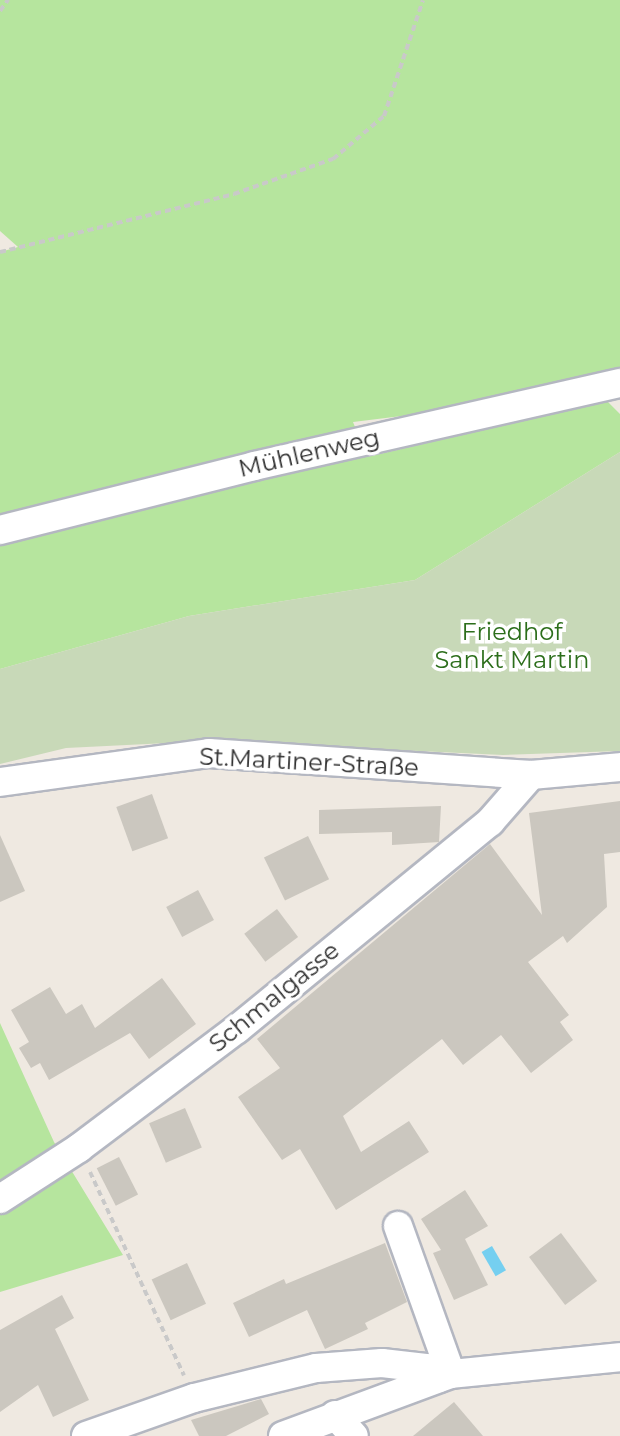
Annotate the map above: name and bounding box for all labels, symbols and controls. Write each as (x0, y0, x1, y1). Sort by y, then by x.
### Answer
street label: Mühlenweg (236, 423, 382, 483)
park label: Friedhof Sankt Martin (434, 618, 590, 674)
street label: St.Martiner-Straße (199, 742, 419, 782)
street label: Schmalgasse (203, 936, 345, 1058)

